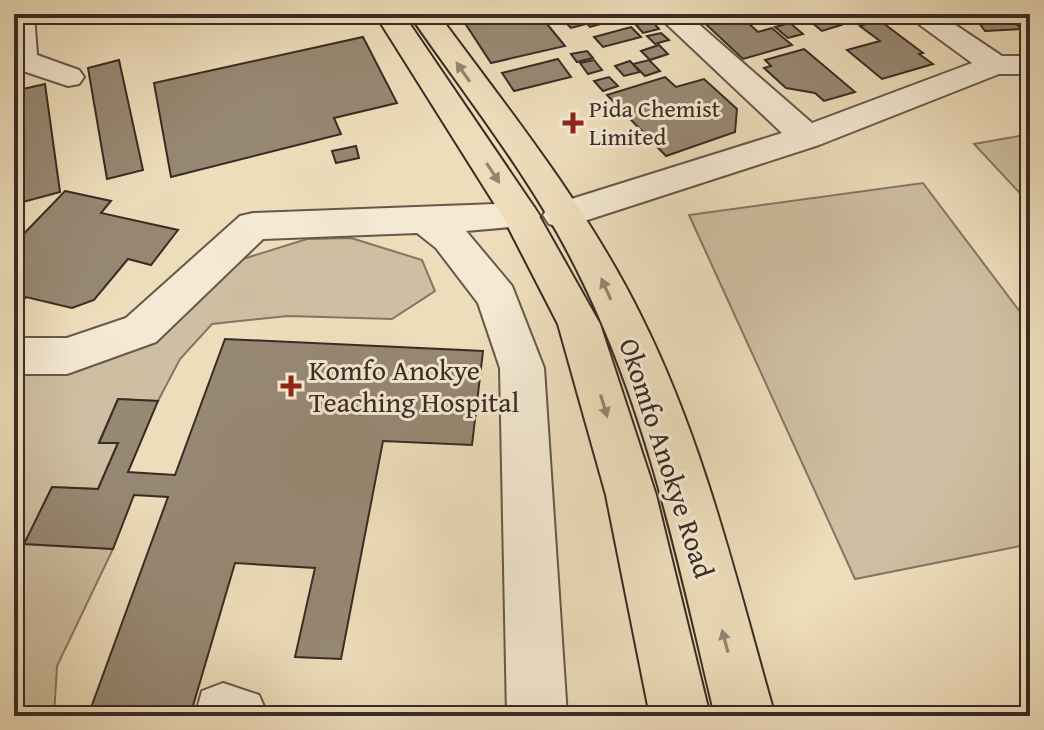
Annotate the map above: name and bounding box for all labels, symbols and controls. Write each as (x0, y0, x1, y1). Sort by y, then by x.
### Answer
one-way arrow (456, 61, 471, 82)
place label: Pida Chemist Limited (589, 91, 721, 154)
marker: Pida Chemist Limited (564, 114, 582, 132)
one-way arrow (485, 162, 500, 184)
one-way arrow (599, 277, 613, 301)
street label: Okomfo Anokye Road (609, 333, 726, 583)
place label: Komfo Anokye Teaching Hospital (309, 349, 519, 422)
marker: Komfo Anokye Teaching Hospital (280, 375, 302, 397)
one-way arrow (599, 395, 611, 419)
one-way arrow (718, 628, 730, 653)

